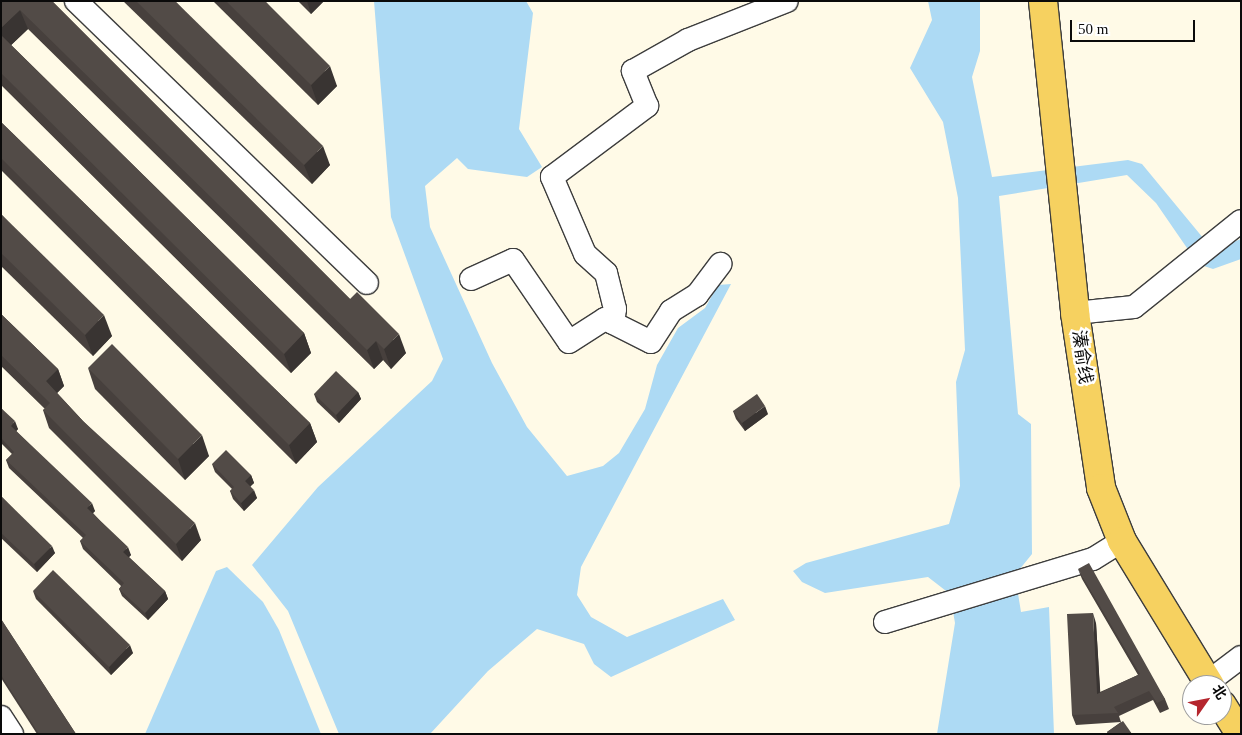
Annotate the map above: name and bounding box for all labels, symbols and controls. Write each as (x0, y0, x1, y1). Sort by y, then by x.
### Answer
scale bar (1072, 10, 1197, 42)
text: 50 m (1078, 21, 1108, 37)
street label: 溱俞线 (1068, 329, 1096, 385)
north arrow (1182, 675, 1232, 725)
text: 北 (1209, 682, 1229, 702)

